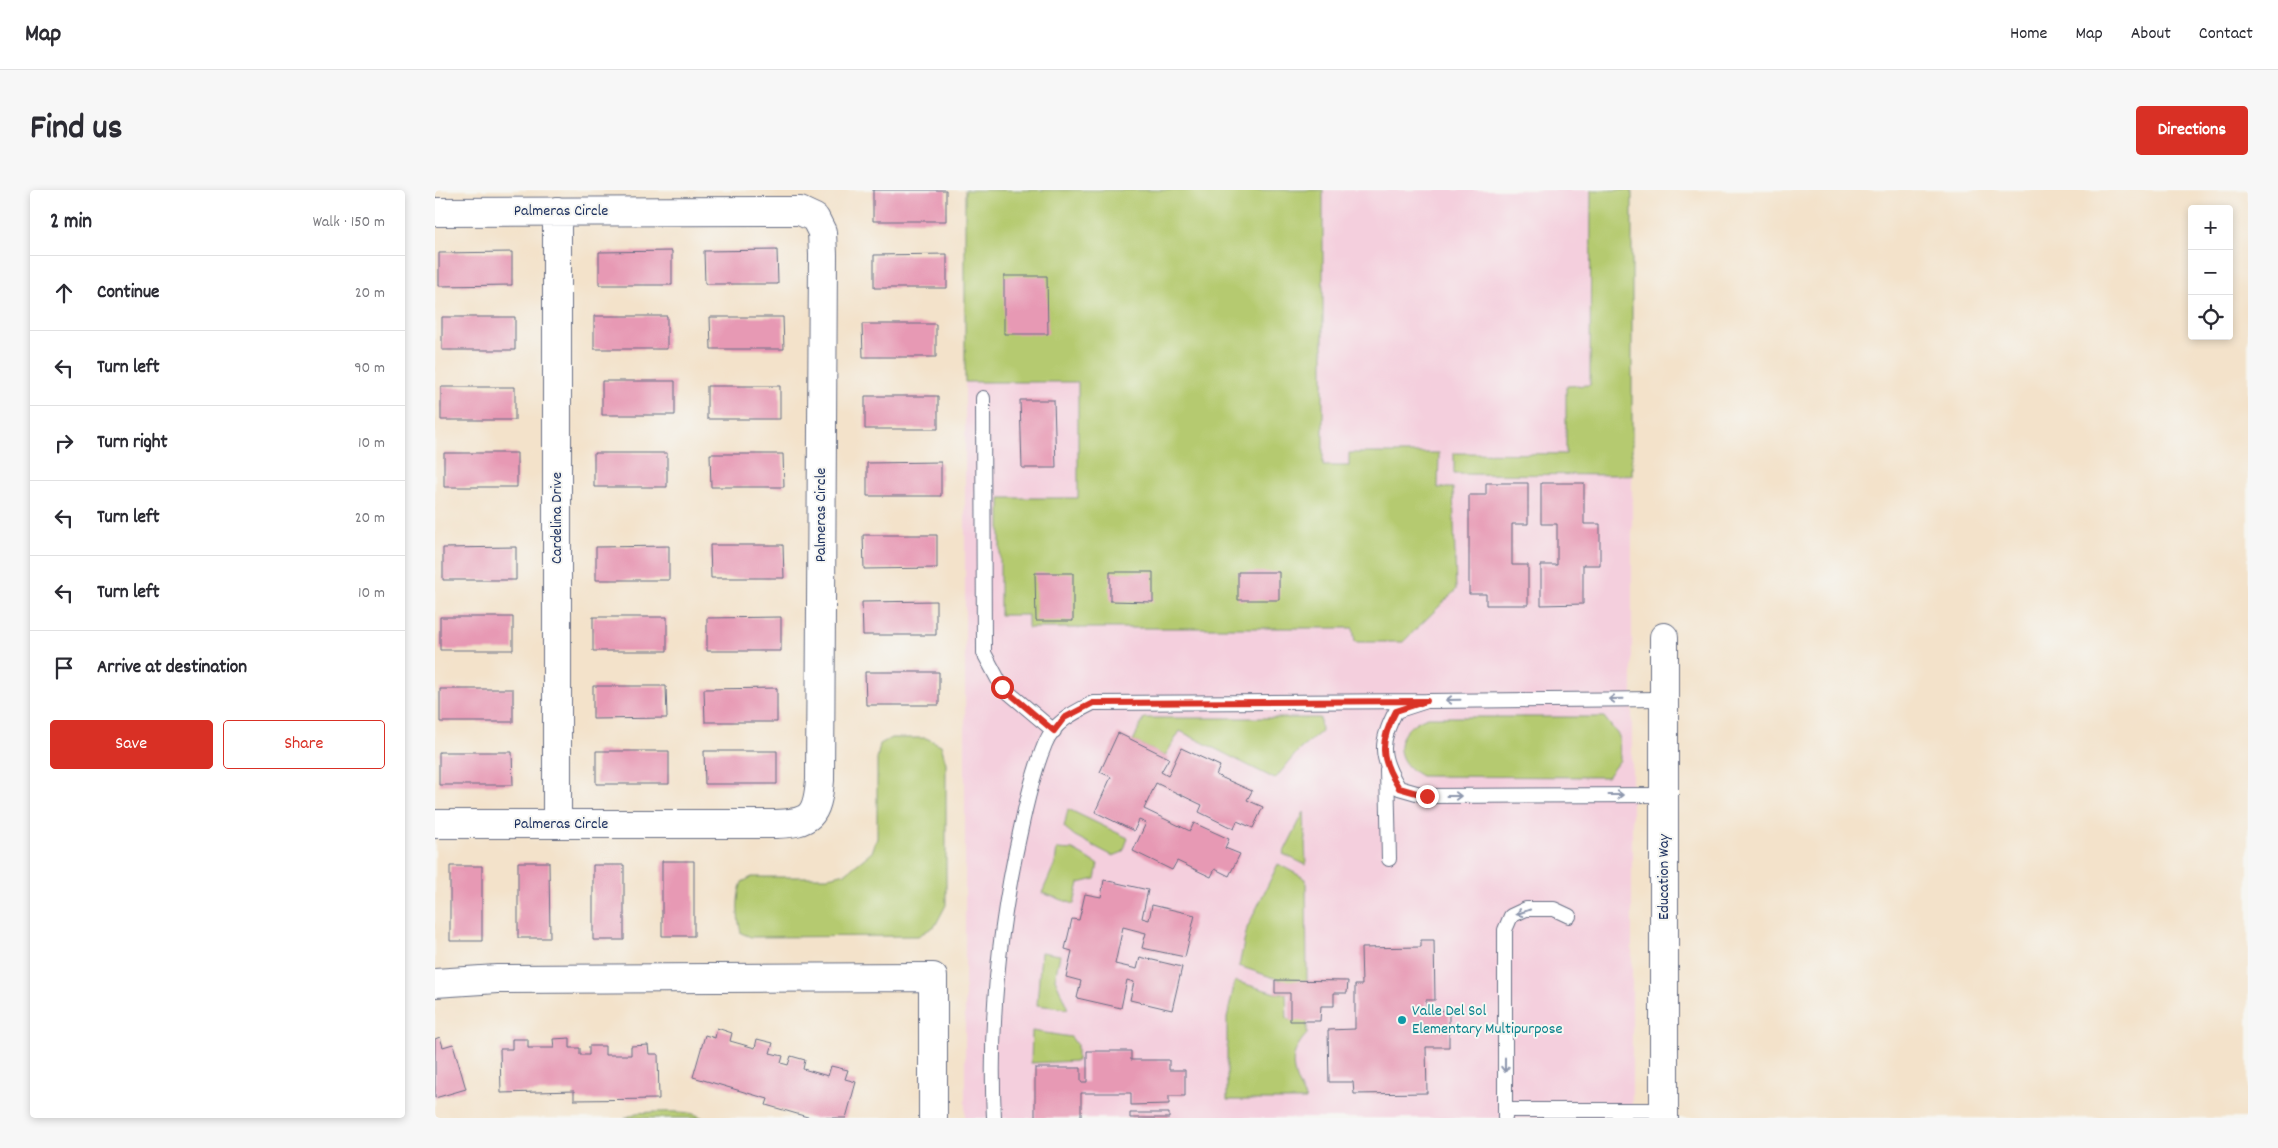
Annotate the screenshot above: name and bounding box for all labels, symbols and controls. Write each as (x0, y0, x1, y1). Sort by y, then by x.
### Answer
text: Map (25, 18, 61, 52)
text: Home (2010, 22, 2047, 47)
text: Map (2075, 22, 2103, 47)
text: About (2131, 22, 2171, 47)
text: Contact (2199, 22, 2253, 47)
text: Find us (30, 105, 122, 155)
button: Directions (2136, 106, 2248, 155)
street label: Palmeras Circle (514, 200, 608, 223)
map controls (2188, 205, 2233, 340)
button: + (2188, 205, 2233, 250)
text: 2 min (50, 208, 92, 238)
text: Walk · 150 m (313, 211, 385, 234)
button: − (2188, 250, 2233, 295)
icon: ahead (50, 279, 78, 307)
text: Continue (97, 280, 159, 307)
text: 20 m (355, 282, 385, 305)
button: locate (2188, 295, 2233, 340)
icon: left (50, 354, 78, 382)
text: Turn left (97, 355, 160, 382)
text: 90 m (354, 357, 385, 380)
icon: right (50, 429, 78, 457)
text: Turn right (97, 430, 168, 457)
text: 10 m (358, 432, 385, 455)
street label: Palmeras Circle (810, 468, 833, 562)
street label: Cardelina Drive (546, 472, 569, 564)
icon: left (50, 504, 78, 532)
text: Turn left (97, 505, 160, 532)
text: 20 m (355, 507, 385, 530)
icon: left (50, 579, 78, 607)
text: Turn left (97, 580, 160, 607)
text: 10 m (358, 582, 385, 605)
icon: arrive (50, 654, 78, 682)
text: Arrive at destination (97, 655, 247, 682)
route start (991, 676, 1014, 699)
one-way arrow (1608, 694, 1624, 704)
one-way arrow (1445, 695, 1462, 705)
button: Save (50, 720, 213, 769)
button: Share (223, 720, 385, 769)
route end (1416, 785, 1439, 808)
one-way arrow (1608, 790, 1624, 800)
one-way arrow (1446, 791, 1462, 801)
street label: Palmeras Circle (514, 813, 608, 836)
street label: Education Way (1653, 834, 1676, 920)
one-way arrow (1515, 908, 1531, 917)
place label: Valle Del Sol Elementary Multipurpose (1412, 1000, 1562, 1041)
marker: Valle Del Sol Elementary Multipurpose (1396, 1014, 1408, 1026)
one-way arrow (1500, 1056, 1510, 1073)

